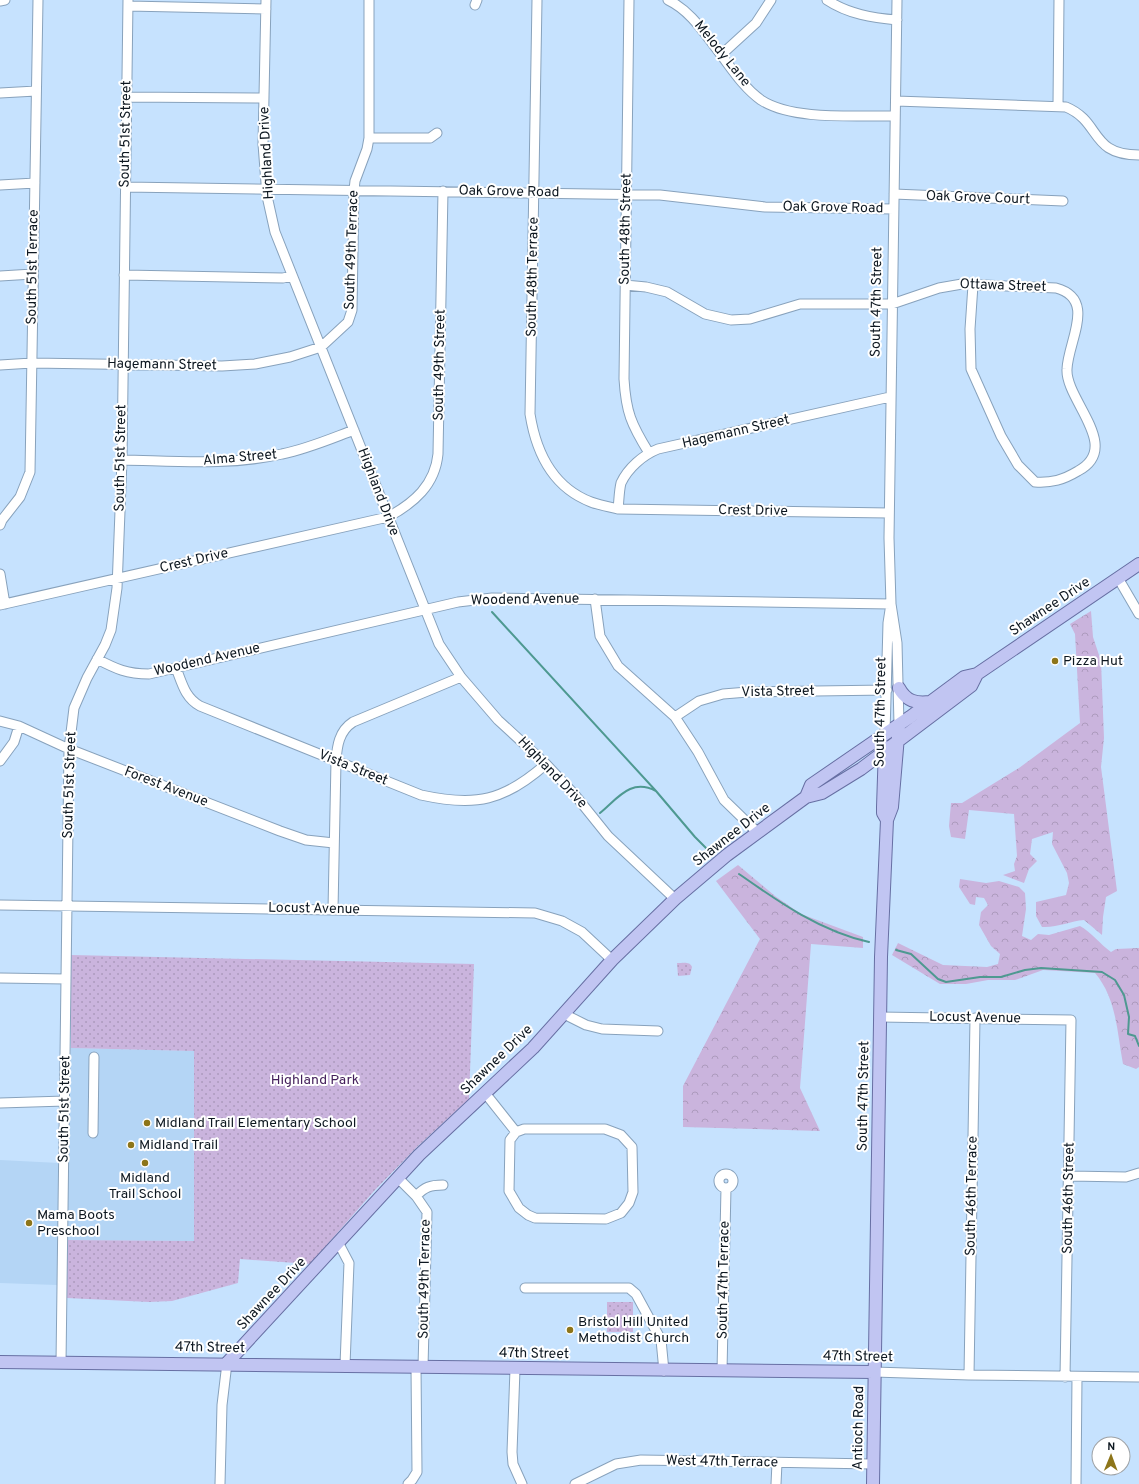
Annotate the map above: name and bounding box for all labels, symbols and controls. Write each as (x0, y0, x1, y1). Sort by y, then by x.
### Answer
street label: Melody Lane (690, 18, 754, 90)
street label: South 51st Street (117, 80, 135, 188)
street label: Highland Drive (256, 106, 278, 200)
street label: South 48th Street (617, 173, 635, 285)
street label: Oak Grove Road (458, 183, 560, 201)
street label: Oak Grove Court (926, 188, 1030, 208)
street label: South 49th Terrace (341, 190, 363, 310)
street label: Oak Grove Road (782, 199, 884, 217)
street label: South 51st Terrace (23, 209, 43, 325)
street label: South 48th Terrace (523, 217, 543, 337)
street label: South 47th Street (868, 247, 886, 357)
street label: Ottawa Street (959, 276, 1047, 296)
street label: South 49th Street (431, 309, 449, 421)
street label: Hagemann Street (107, 356, 217, 374)
street label: South 51st Street (112, 404, 130, 512)
street label: Hagemann Street (681, 411, 791, 453)
street label: Alma Street (202, 446, 278, 470)
street label: Highland Drive (353, 446, 403, 538)
street label: Crest Drive (718, 502, 788, 520)
street label: Crest Drive (158, 545, 230, 577)
street label: Shawnee Drive (1007, 574, 1093, 640)
street label: Woodend Avenue (471, 591, 579, 609)
street label: Woodend Avenue (152, 640, 262, 680)
place label: Pizza Hut (1063, 653, 1123, 670)
marker: Pizza Hut (1050, 656, 1060, 666)
street label: South 47th Street (872, 657, 890, 767)
street label: Vista Street (741, 683, 815, 701)
street label: South 51st Street (60, 731, 80, 839)
street label: Highland Drive (514, 734, 590, 812)
street label: Vista Street (316, 746, 390, 790)
street label: Forest Avenue (122, 763, 210, 811)
street label: Shawnee Drive (690, 800, 774, 870)
street label: Locust Avenue (268, 900, 360, 918)
street label: Locust Avenue (929, 1009, 1021, 1027)
street label: Shawnee Drive (457, 1021, 537, 1099)
street label: South 47th Street (855, 1041, 873, 1151)
street label: South 51st Street (56, 1055, 74, 1163)
park label: Highland Park (271, 1072, 359, 1089)
place label: Midland Trail Elementary School (155, 1115, 356, 1132)
marker: Midland Trail Elementary School (142, 1118, 152, 1128)
street label: South 46th Terrace (962, 1136, 982, 1256)
place label: Midland Trail (139, 1137, 218, 1154)
marker: Midland Trail (126, 1140, 136, 1150)
street label: South 46th Street (1060, 1142, 1078, 1254)
marker: Midland Trail School (140, 1158, 150, 1168)
place label: Midland Trail School (109, 1170, 181, 1203)
place label: Mama Boots Preschool (37, 1207, 115, 1240)
marker: Mama Boots Preschool (24, 1218, 34, 1228)
street label: South 49th Terrace (415, 1219, 435, 1339)
street label: South 47th Terrace (714, 1221, 734, 1339)
street label: Shawnee Drive (234, 1254, 310, 1334)
place label: Bristol Hill United Methodist Church (578, 1314, 689, 1347)
marker: Bristol Hill United Methodist Church (565, 1325, 575, 1335)
street label: 47th Street (175, 1339, 245, 1357)
street label: 47th Street (499, 1345, 569, 1363)
street label: 47th Street (823, 1348, 893, 1366)
street label: Antioch Road (850, 1386, 868, 1470)
north arrow (1091, 1436, 1131, 1476)
text: N (1107, 1440, 1115, 1454)
street label: West 47th Terrace (666, 1453, 778, 1471)

